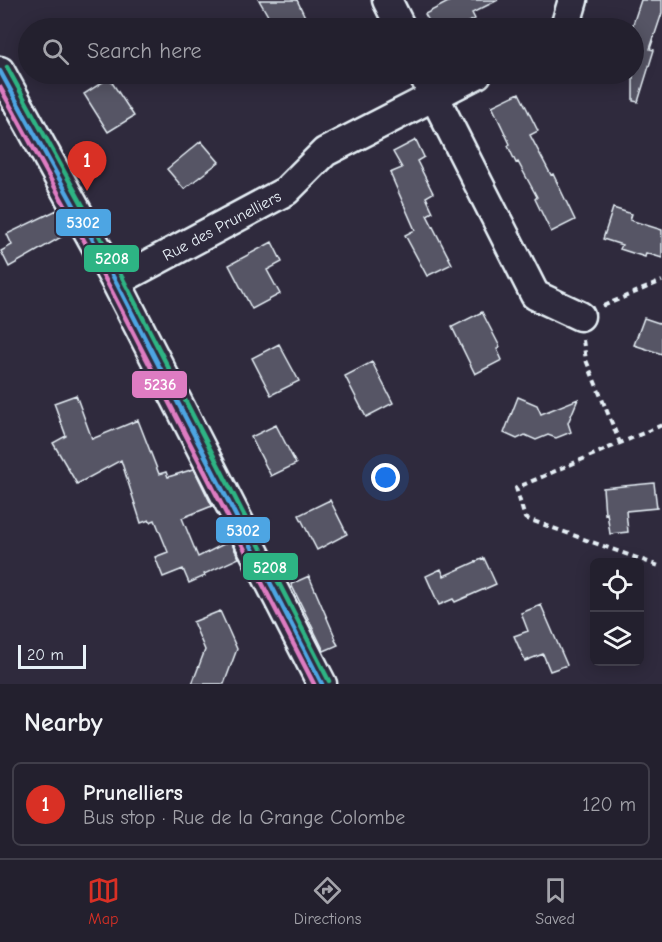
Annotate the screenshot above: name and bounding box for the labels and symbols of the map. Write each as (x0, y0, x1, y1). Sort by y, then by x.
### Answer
pin: 1 (68, 142, 106, 191)
street label: Rue des Prunelliers (160, 187, 285, 265)
line badge: 5302 (55, 208, 112, 237)
text: 5302 (66, 214, 100, 232)
line badge: 5208 (83, 244, 140, 273)
text: 5208 (95, 250, 129, 268)
line badge: 5236 (131, 370, 188, 399)
text: 5236 (144, 376, 176, 394)
your location (371, 463, 400, 492)
line badge: 5302 (215, 516, 271, 544)
text: 5302 (226, 522, 260, 540)
line badge: 5208 (242, 552, 299, 581)
text: 5208 (253, 559, 287, 577)
scale bar (18, 642, 86, 670)

